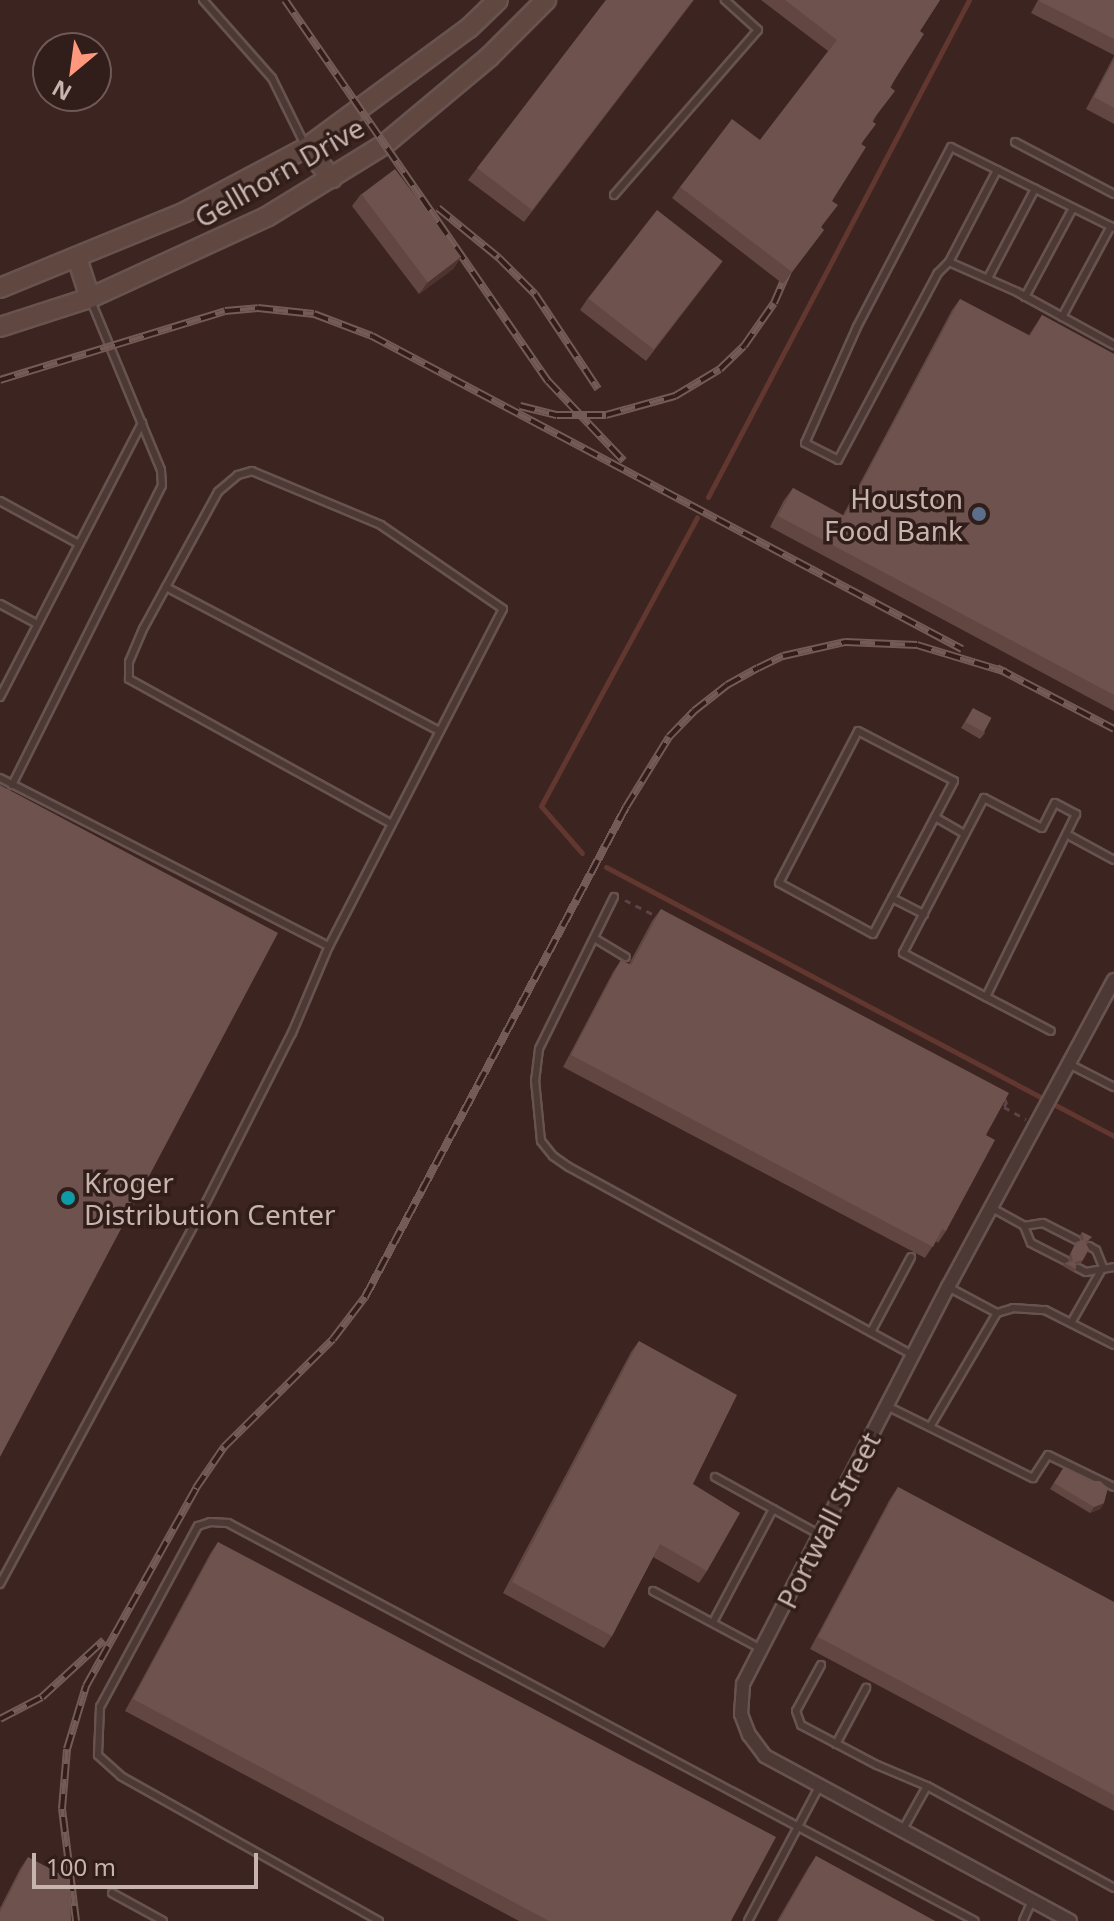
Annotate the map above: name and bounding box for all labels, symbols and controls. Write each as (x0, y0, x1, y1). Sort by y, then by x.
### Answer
north arrow (32, 32, 112, 112)
text: N (46, 74, 76, 109)
street label: Gellhorn Drive (188, 110, 370, 234)
place label: Houston Food Bank (824, 481, 963, 547)
marker: Houston Food Bank (970, 505, 988, 523)
place label: Kroger Distribution Center (84, 1165, 336, 1231)
marker: Kroger Distribution Center (59, 1189, 77, 1207)
street label: Portwall Street (769, 1426, 887, 1614)
scale bar (36, 1837, 262, 1887)
text: 100 m (46, 1850, 116, 1883)

